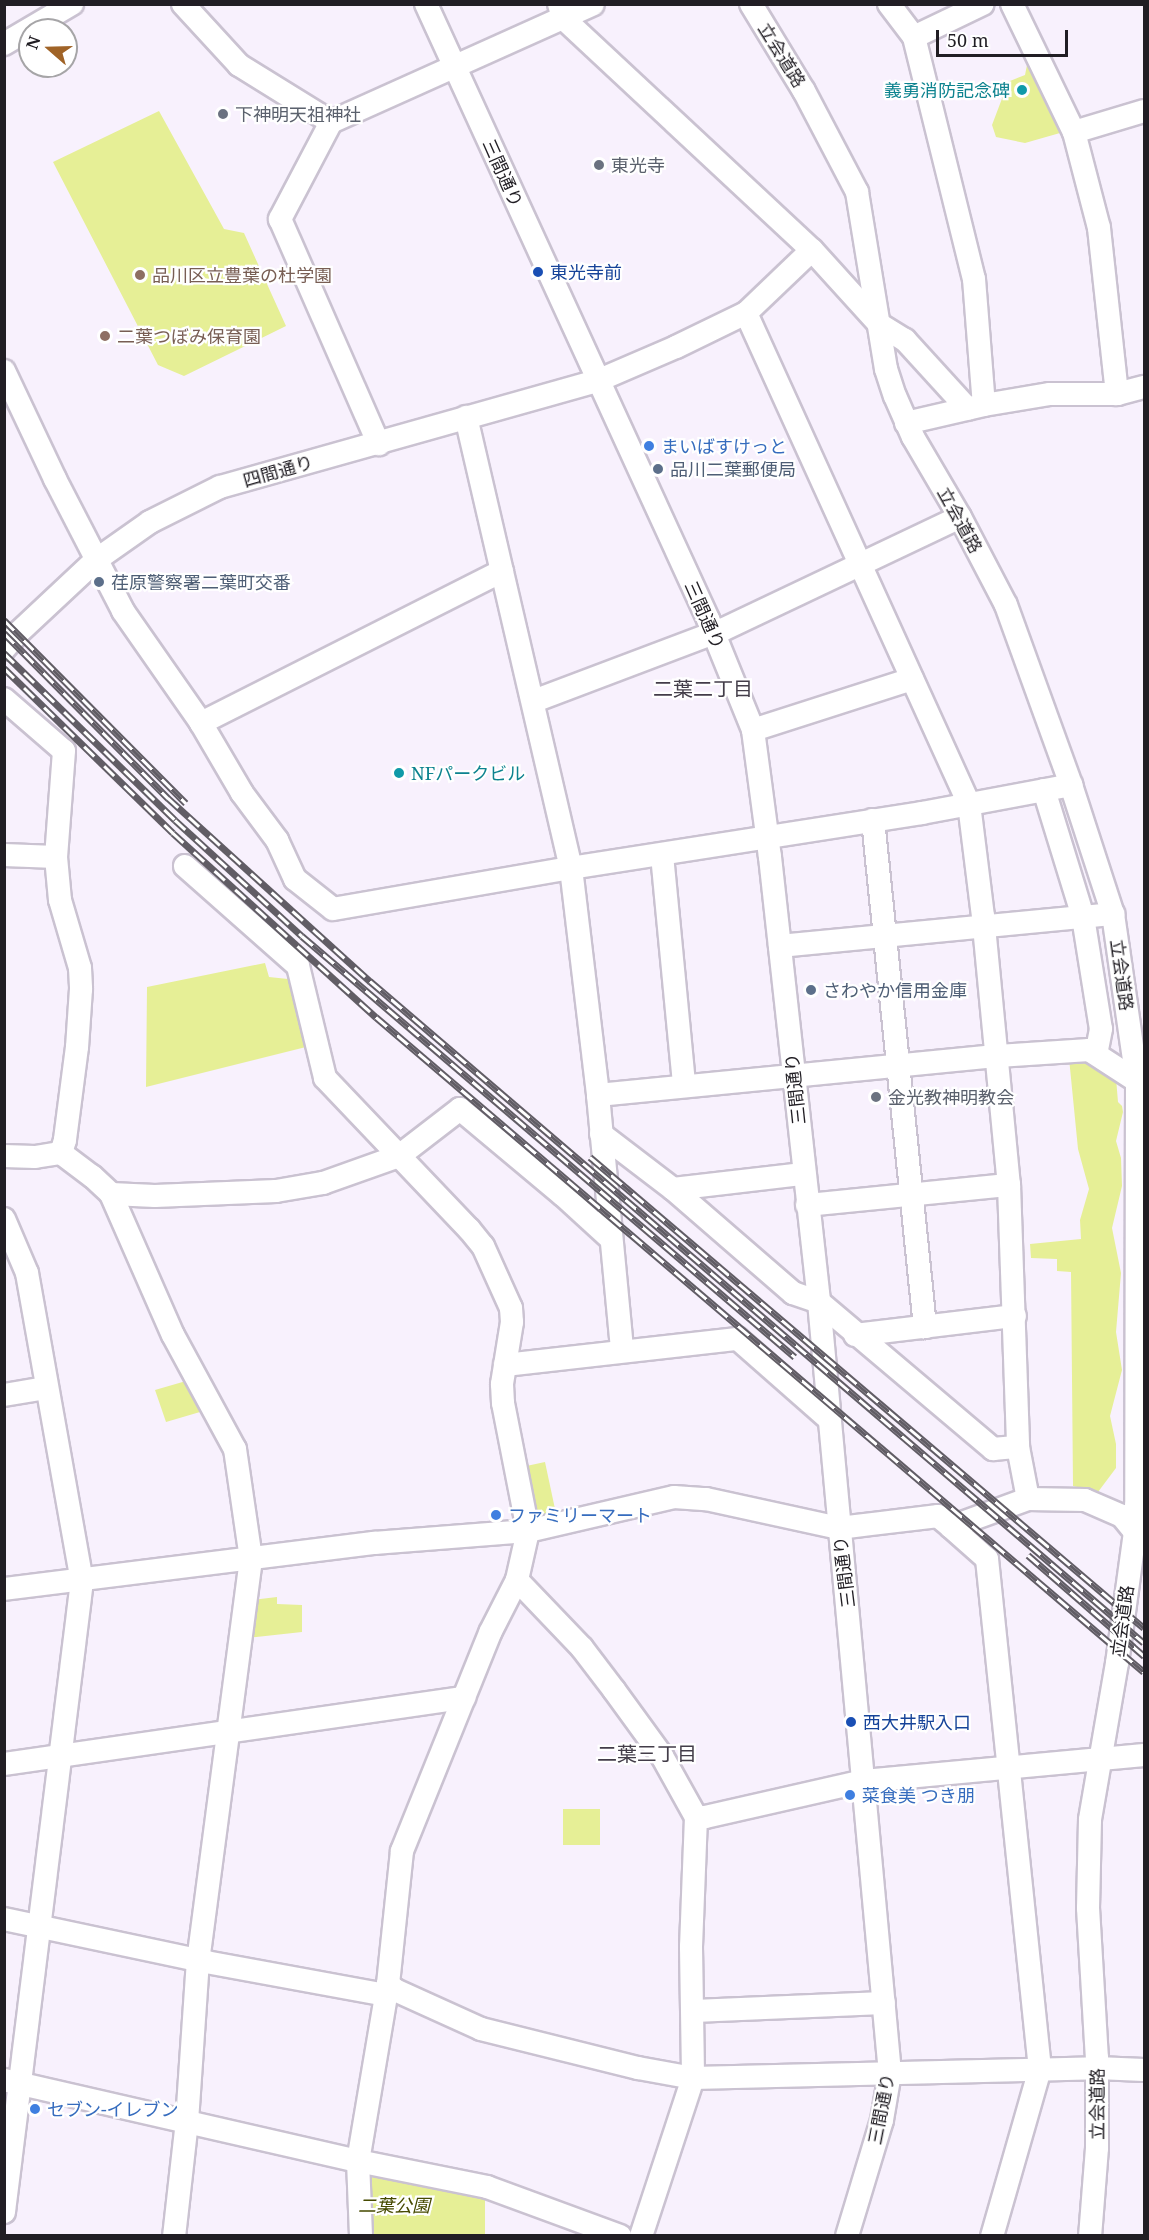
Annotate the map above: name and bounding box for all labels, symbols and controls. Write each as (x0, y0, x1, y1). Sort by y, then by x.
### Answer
north arrow (18, 18, 78, 78)
scale bar (939, 18, 1071, 56)
street label: 立会道路 (754, 19, 810, 91)
text: 50 m (947, 28, 989, 52)
text: N (20, 33, 45, 52)
place label: 義勇消防記念碑 (884, 79, 1010, 101)
marker: 義勇消防記念碑 (1015, 83, 1029, 97)
place label: 下神明天祖神社 (235, 103, 361, 125)
marker: 下神明天祖神社 (216, 107, 230, 121)
street label: 三間通り (478, 136, 528, 210)
place label: 東光寺 (611, 154, 665, 176)
marker: 東光寺 (592, 158, 606, 172)
place label: 東光寺前 (550, 261, 622, 283)
place label: 品川区立豊葉の杜学園 (152, 264, 332, 286)
marker: 東光寺前 (531, 265, 545, 279)
marker: 品川区立豊葉の杜学園 (133, 268, 147, 282)
place label: 二葉つぼみ保育園 (117, 325, 261, 347)
marker: 二葉つぼみ保育園 (98, 329, 112, 343)
place label: まいばすけっと (661, 435, 787, 457)
marker: まいばすけっと (642, 439, 656, 453)
street label: 四間通り (240, 451, 316, 491)
place label: 品川二葉郵便局 (670, 458, 796, 480)
marker: 品川二葉郵便局 (651, 462, 665, 476)
street label: 立会道路 (933, 483, 987, 557)
place label: 荏原警察署二葉町交番 (111, 571, 291, 593)
marker: 荏原警察署二葉町交番 (92, 575, 106, 589)
street label: 三間通り (680, 578, 730, 652)
district label: 二葉二丁目 (653, 676, 753, 700)
place label: NFパークビル (411, 762, 525, 784)
marker: NFパークビル (392, 766, 406, 780)
street label: 立会道路 (1106, 938, 1138, 1012)
place label: さわやか信用金庫 (823, 979, 967, 1001)
marker: さわやか信用金庫 (804, 983, 818, 997)
street label: 三間通り (780, 1052, 810, 1126)
place label: 金光教神明教会 (888, 1086, 1014, 1108)
marker: 金光教神明教会 (869, 1090, 883, 1104)
place label: ファミリーマート (508, 1504, 652, 1526)
marker: ファミリーマート (489, 1508, 503, 1522)
street label: 三間通り (829, 1535, 859, 1609)
street label: 立会道路 (1106, 1584, 1138, 1658)
place label: 西大井駅入口 (863, 1711, 971, 1733)
marker: 西大井駅入口 (844, 1715, 858, 1729)
district label: 二葉三丁目 (597, 1741, 697, 1765)
place label: 菜食美 つき朋 (862, 1784, 975, 1806)
marker: 菜食美 つき朋 (843, 1788, 857, 1802)
street label: 立会道路 (1086, 2068, 1108, 2140)
street label: 三間通り (864, 2072, 898, 2146)
place label: セブン-イレブン (47, 2098, 179, 2120)
marker: セブン-イレブン (28, 2102, 42, 2116)
park label: 二葉公園 (358, 2194, 430, 2216)

